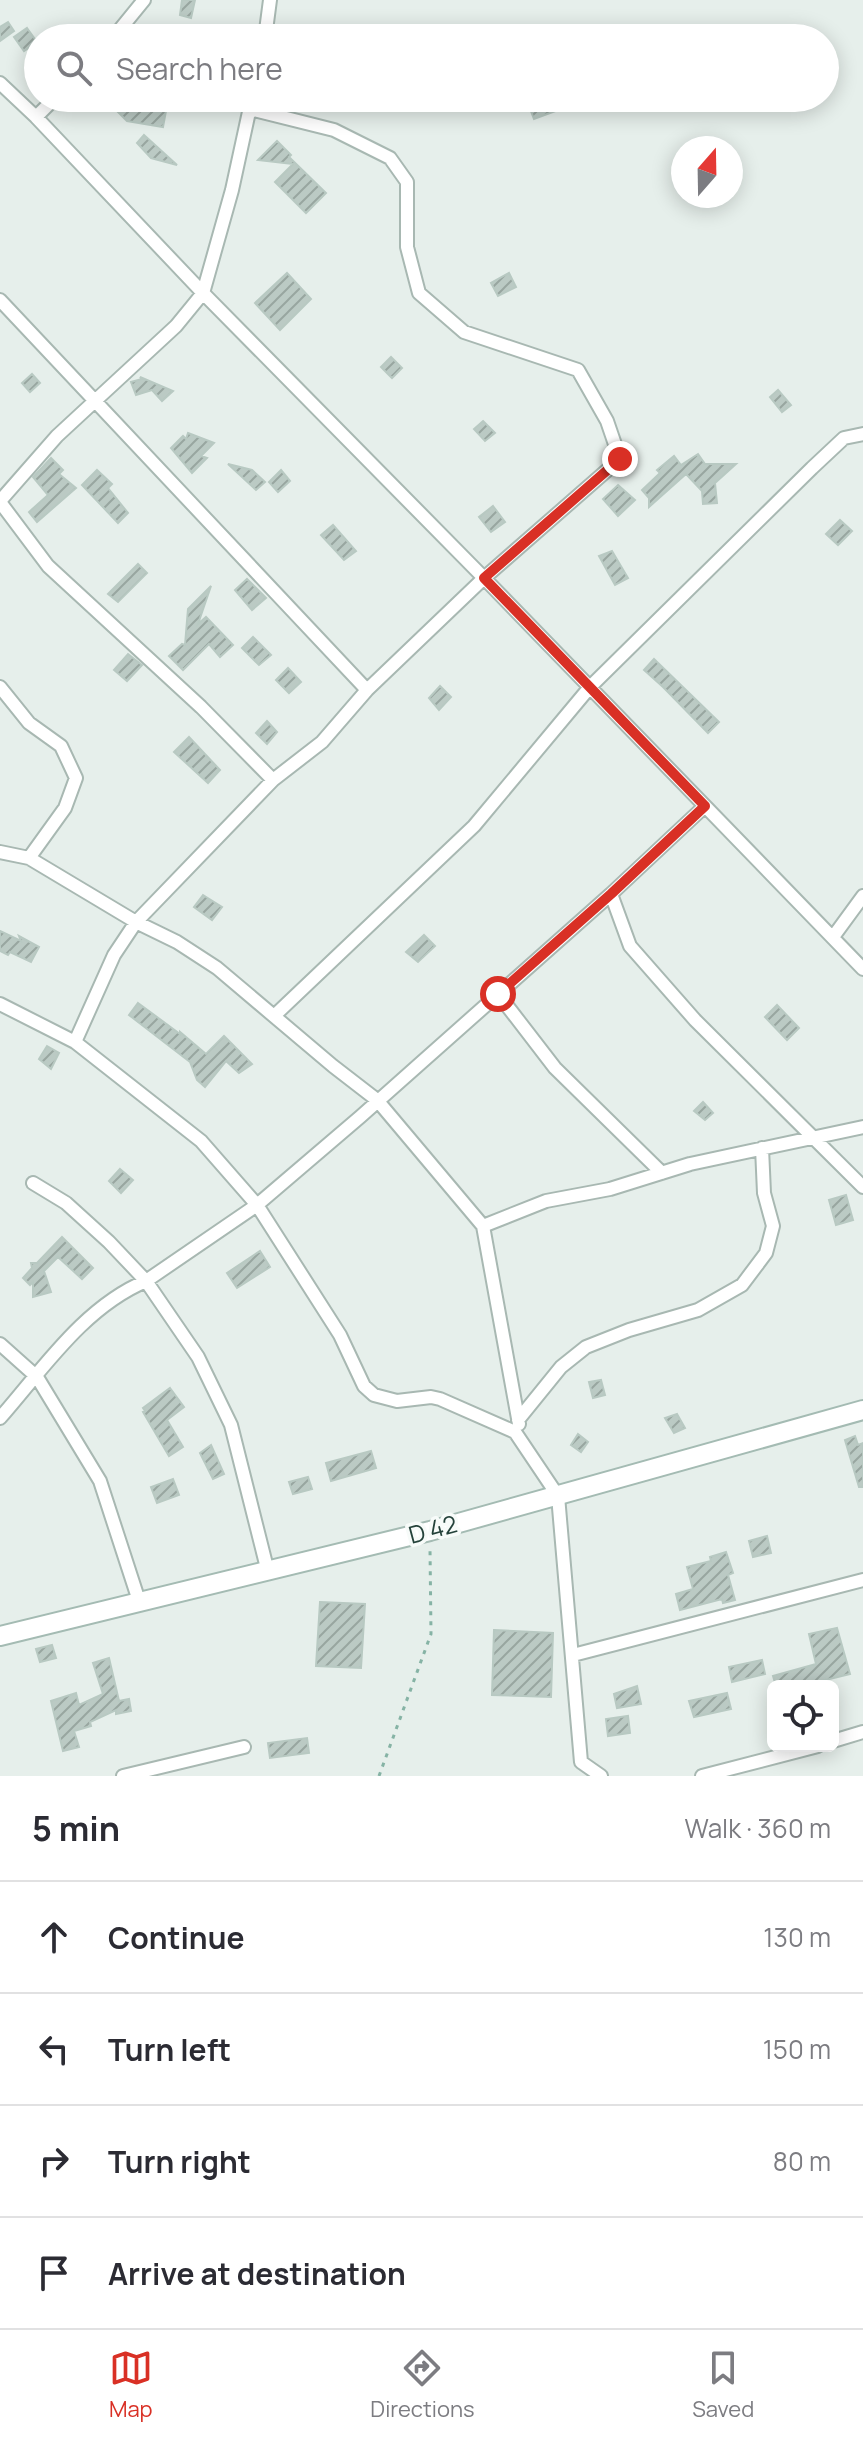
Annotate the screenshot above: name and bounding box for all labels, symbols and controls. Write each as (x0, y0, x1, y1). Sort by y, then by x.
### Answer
search box (24, 24, 839, 112)
icon: search (52, 46, 96, 90)
text: Search here (116, 48, 283, 89)
north arrow (671, 136, 743, 208)
route end (602, 441, 638, 477)
route start (480, 976, 516, 1012)
street label: D 42 (405, 1506, 460, 1551)
map controls (767, 1680, 839, 1752)
button: locate (767, 1680, 839, 1752)
text: 5 min (32, 1805, 120, 1851)
text: Walk · 360 m (685, 1810, 831, 1846)
icon: ahead (32, 1915, 76, 1959)
text: Continue (108, 1917, 244, 1958)
text: 130 m (763, 1919, 831, 1955)
icon: left (32, 2027, 76, 2071)
text: Turn left (108, 2029, 231, 2070)
text: 150 m (763, 2031, 831, 2067)
icon: right (32, 2139, 76, 2183)
text: Turn right (108, 2141, 251, 2182)
text: 80 m (773, 2143, 831, 2179)
icon: arrive (32, 2251, 76, 2295)
text: Arrive at destination (108, 2253, 406, 2294)
tab: Map (109, 2346, 153, 2424)
tab: Directions (370, 2346, 475, 2424)
tab: Saved (692, 2346, 754, 2424)

